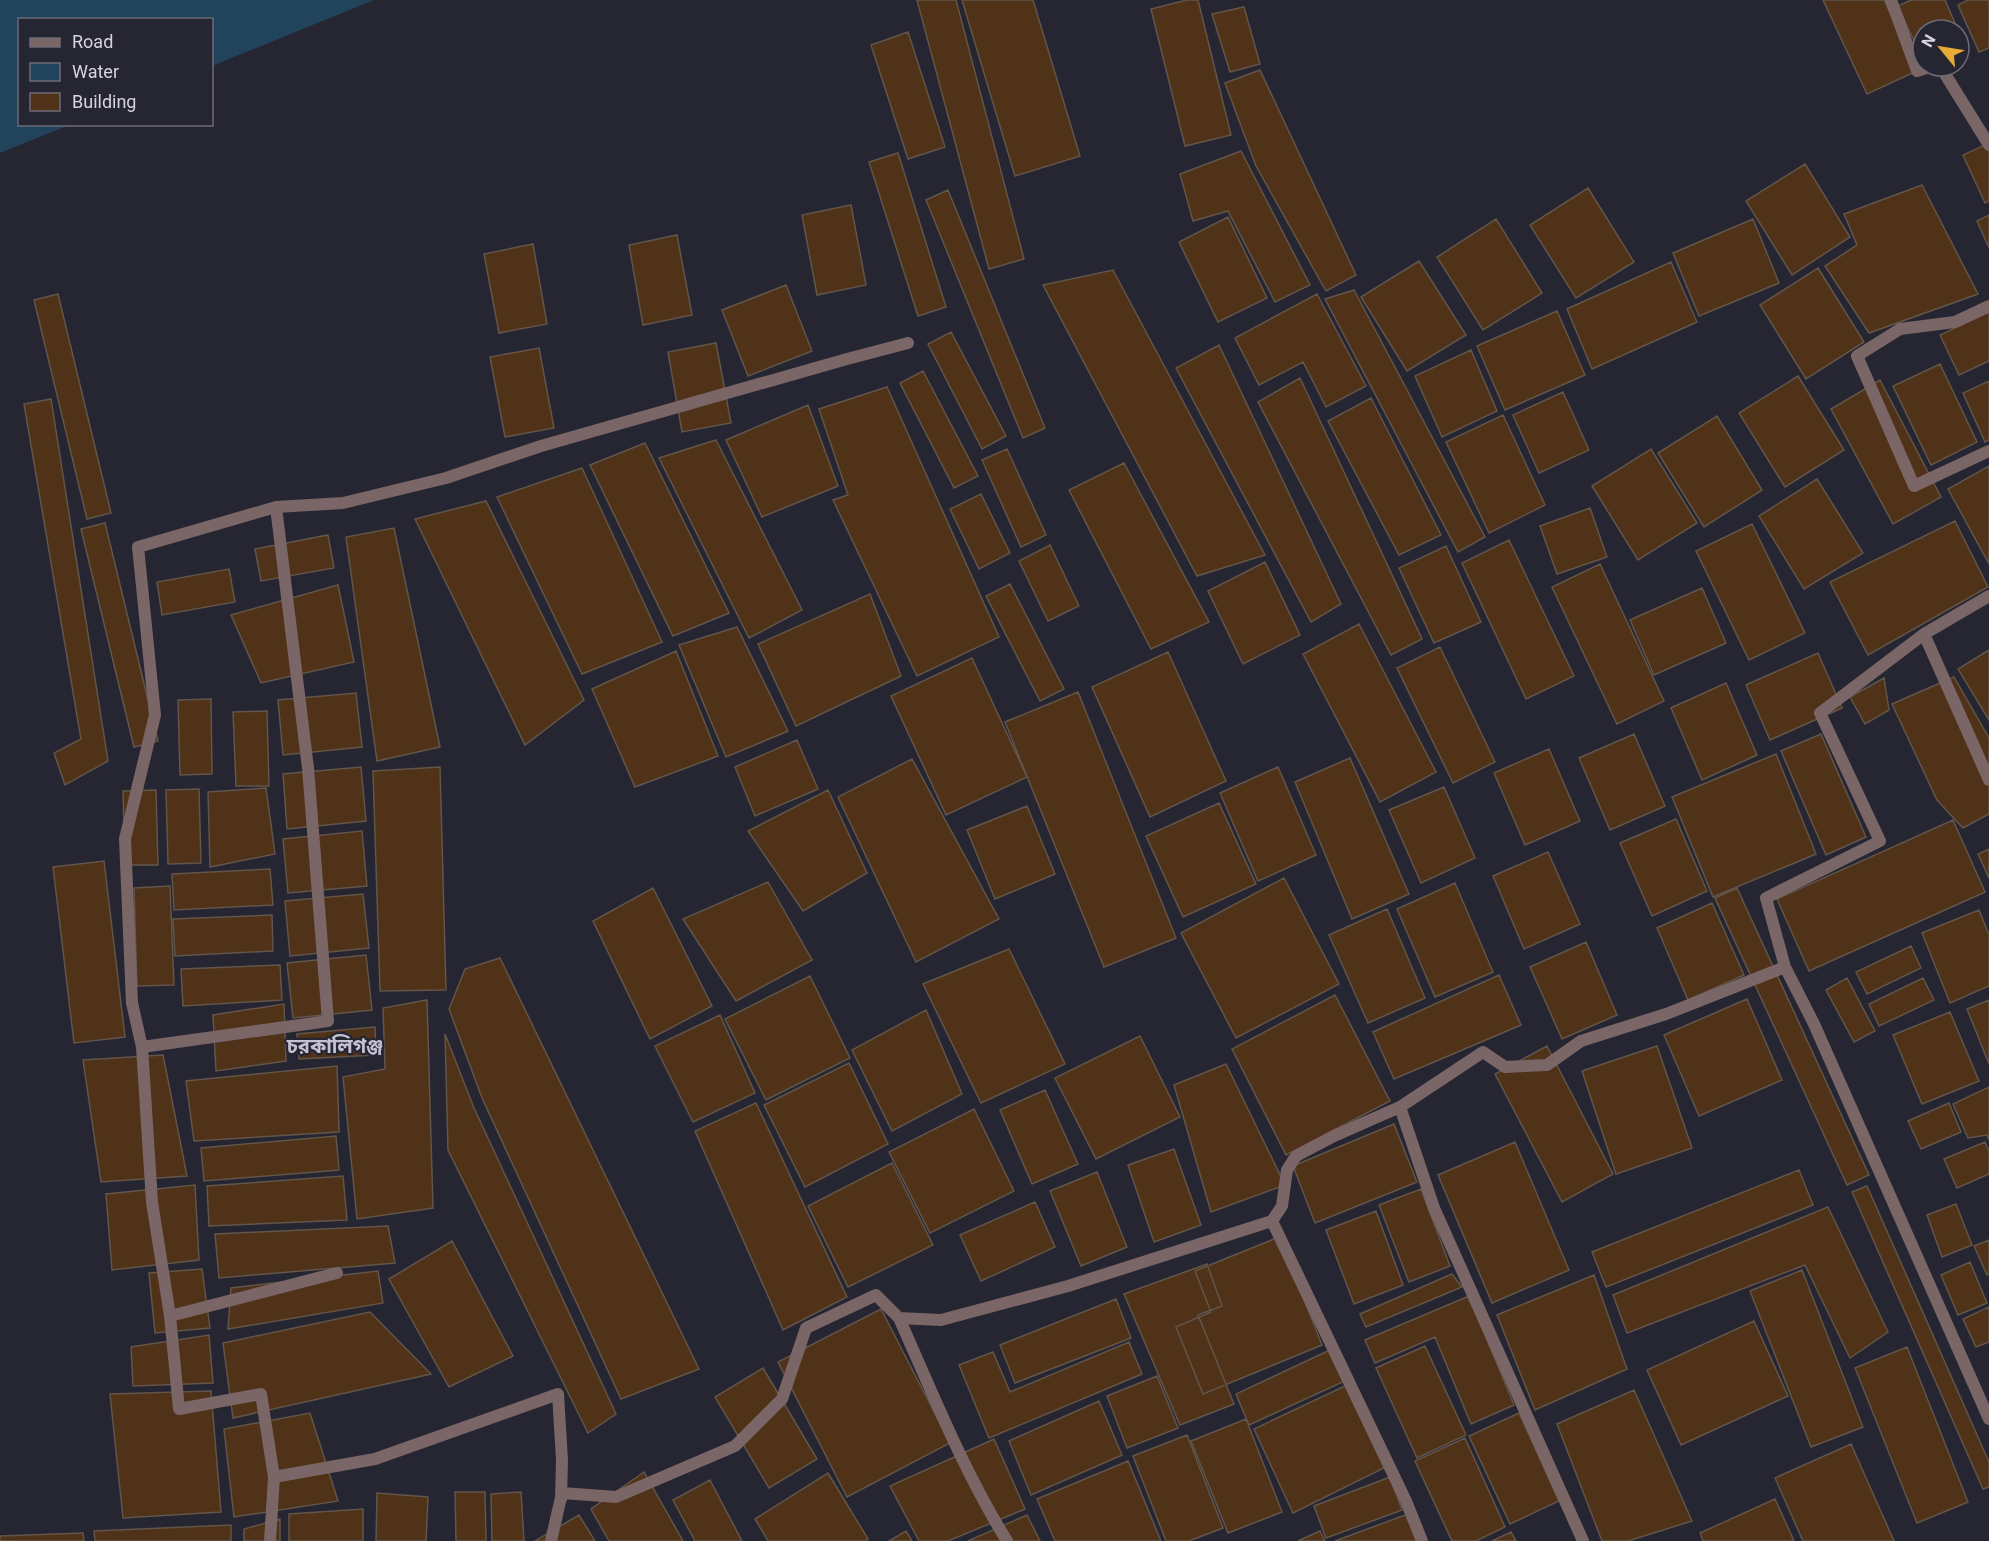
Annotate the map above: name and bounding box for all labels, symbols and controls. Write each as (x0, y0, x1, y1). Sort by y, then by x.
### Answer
legend (18, 18, 213, 126)
north arrow (1911, 18, 1971, 78)
text: Road (72, 31, 113, 52)
text: N (1917, 31, 1939, 50)
text: Water (72, 61, 119, 82)
text: Building (72, 91, 136, 112)
district label: চরকালিগঞ্জ (286, 1034, 383, 1058)

